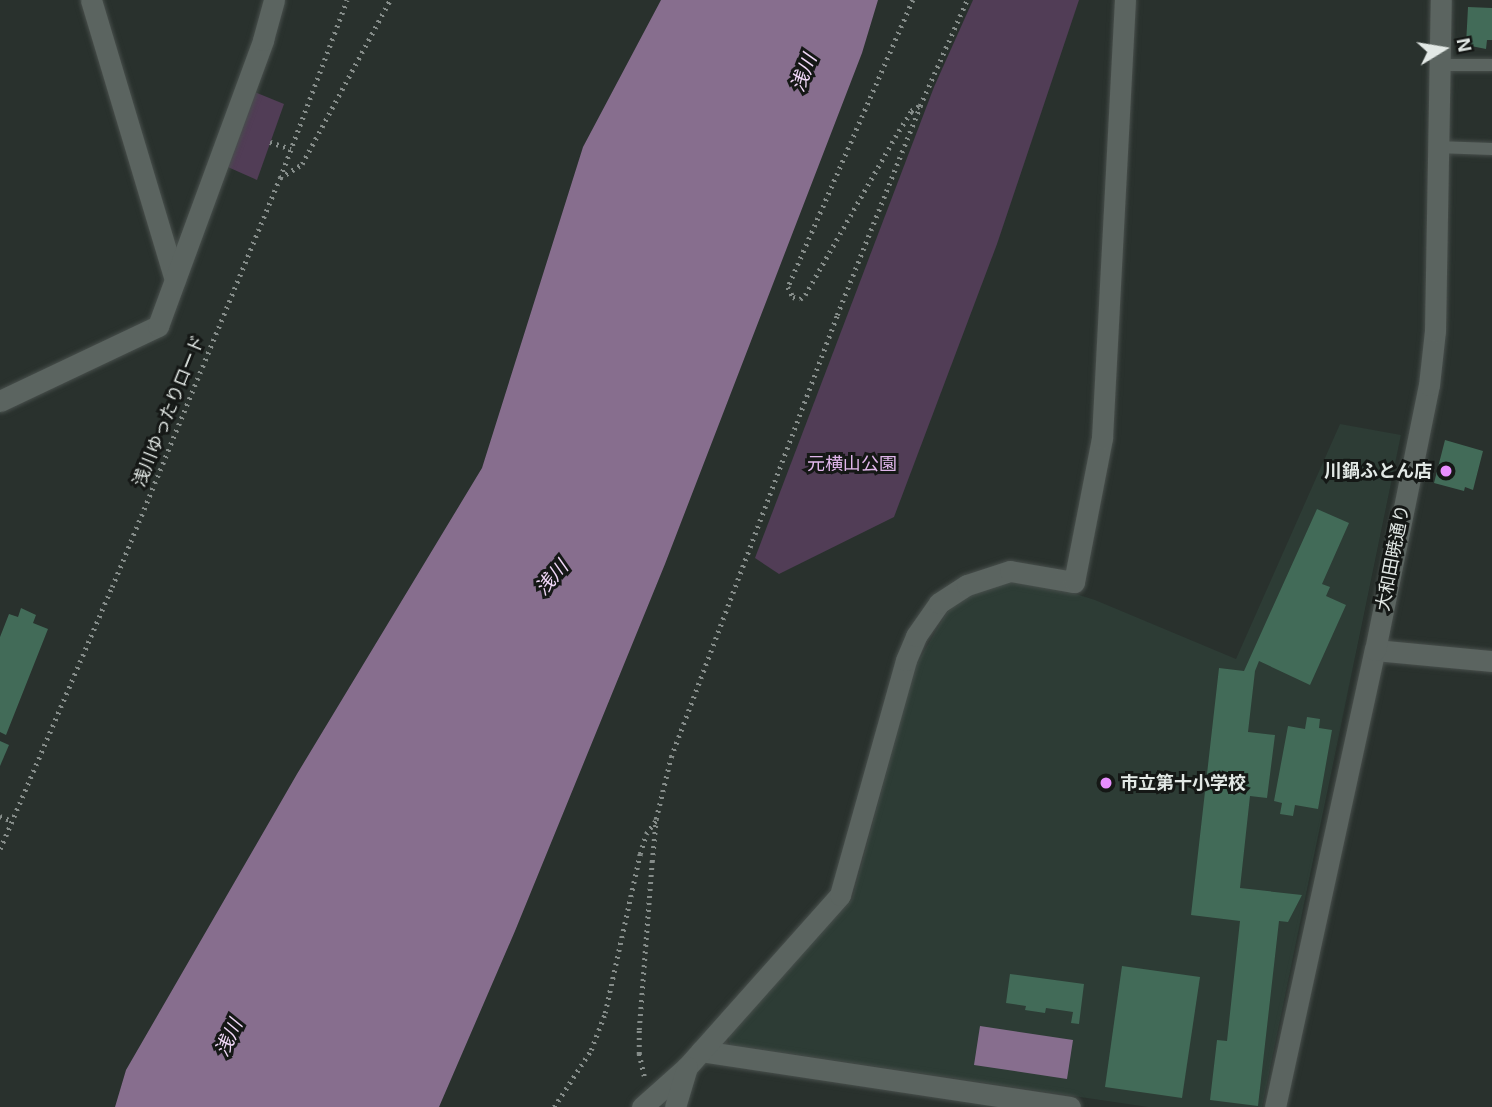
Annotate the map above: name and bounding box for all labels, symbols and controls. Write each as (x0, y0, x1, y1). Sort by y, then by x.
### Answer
north arrow (1408, 14, 1478, 84)
text: N (1452, 36, 1476, 54)
water label: 浅川 (787, 51, 821, 95)
street label: 浅川ゆったりロード (129, 332, 209, 490)
park label: 元横山公園 (807, 453, 897, 475)
place label: 川鍋ふとん店 (1324, 460, 1432, 482)
marker: 川鍋ふとん店 (1438, 463, 1454, 479)
street label: 大和田暁通り (1372, 503, 1414, 613)
water label: 浅川 (531, 556, 573, 600)
place label: 市立第十小学校 (1120, 772, 1246, 794)
marker: 市立第十小学校 (1098, 775, 1114, 791)
water label: 浅川 (211, 1016, 247, 1060)

